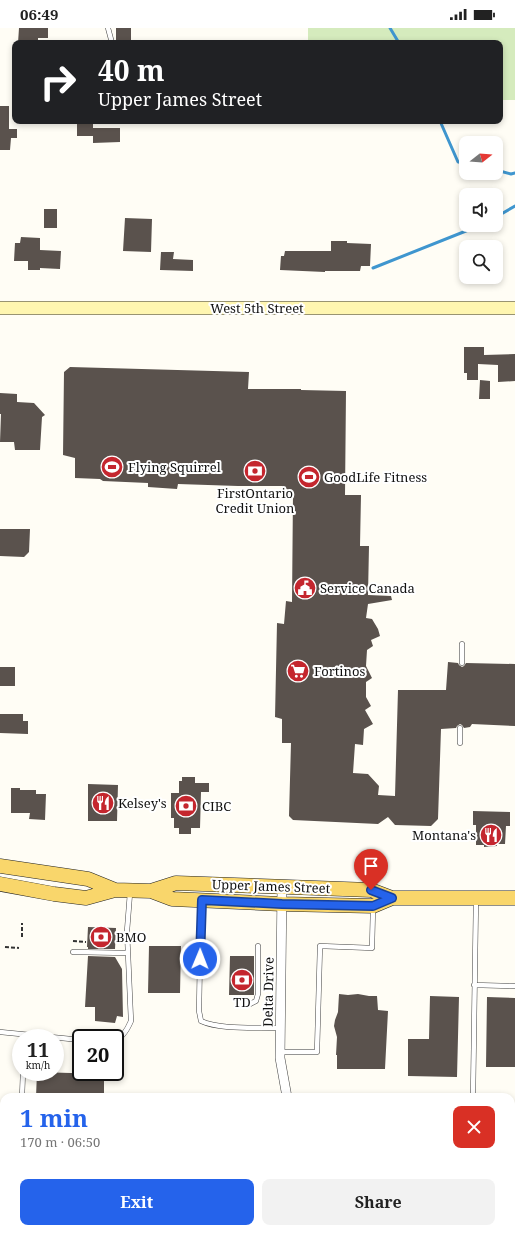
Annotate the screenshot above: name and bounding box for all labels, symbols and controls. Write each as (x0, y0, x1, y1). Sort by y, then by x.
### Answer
text: 06:49 (20, 4, 58, 24)
text: 40 m (98, 51, 165, 89)
icon: right (32, 56, 84, 108)
text: Upper James Street (98, 87, 262, 111)
north arrow (459, 136, 503, 180)
map controls (459, 136, 503, 284)
button: sound (459, 188, 503, 232)
button: search (459, 240, 503, 284)
street label: West 5th Street (210, 299, 304, 317)
sports icon: Flying Squirrel (99, 454, 125, 480)
place label: Flying Squirrel (128, 458, 221, 476)
bank icon: FirstOntario Credit Union (242, 458, 268, 484)
sports icon: GoodLife Fitness (296, 464, 322, 490)
place label: GoodLife Fitness (324, 468, 427, 486)
place label: FirstOntario Credit Union (216, 484, 295, 517)
public building icon: Service Canada (292, 575, 318, 601)
place label: Service Canada (320, 579, 415, 597)
supermarket icon: Fortinos (285, 658, 311, 684)
place label: Fortinos (314, 662, 365, 680)
restaurant icon: Kelsey's (90, 790, 116, 816)
bank icon: CIBC (173, 793, 199, 819)
place label: Kelsey's (118, 794, 167, 812)
place label: CIBC (202, 797, 231, 815)
restaurant icon: Montana's (478, 822, 504, 848)
place label: Montana's (412, 826, 476, 844)
pin (354, 849, 388, 890)
icon: arrive (360, 855, 382, 877)
street label: Upper James Street (211, 875, 331, 897)
bank icon: BMO (88, 924, 114, 950)
place label: BMO (116, 928, 146, 946)
position arrow (179, 938, 221, 980)
street label: Delta Drive (258, 957, 278, 1027)
bank icon: TD (229, 967, 255, 993)
place label: TD (233, 993, 251, 1011)
speed limit sign: 20 (72, 1029, 124, 1081)
text: 11 (27, 1036, 49, 1063)
text: km/h (26, 1058, 50, 1072)
text: 1 min (20, 1101, 88, 1134)
button: close (453, 1106, 495, 1148)
text: 170 m · 06:50 (20, 1133, 100, 1151)
button: Exit (20, 1179, 254, 1225)
button: Share (262, 1179, 495, 1225)

